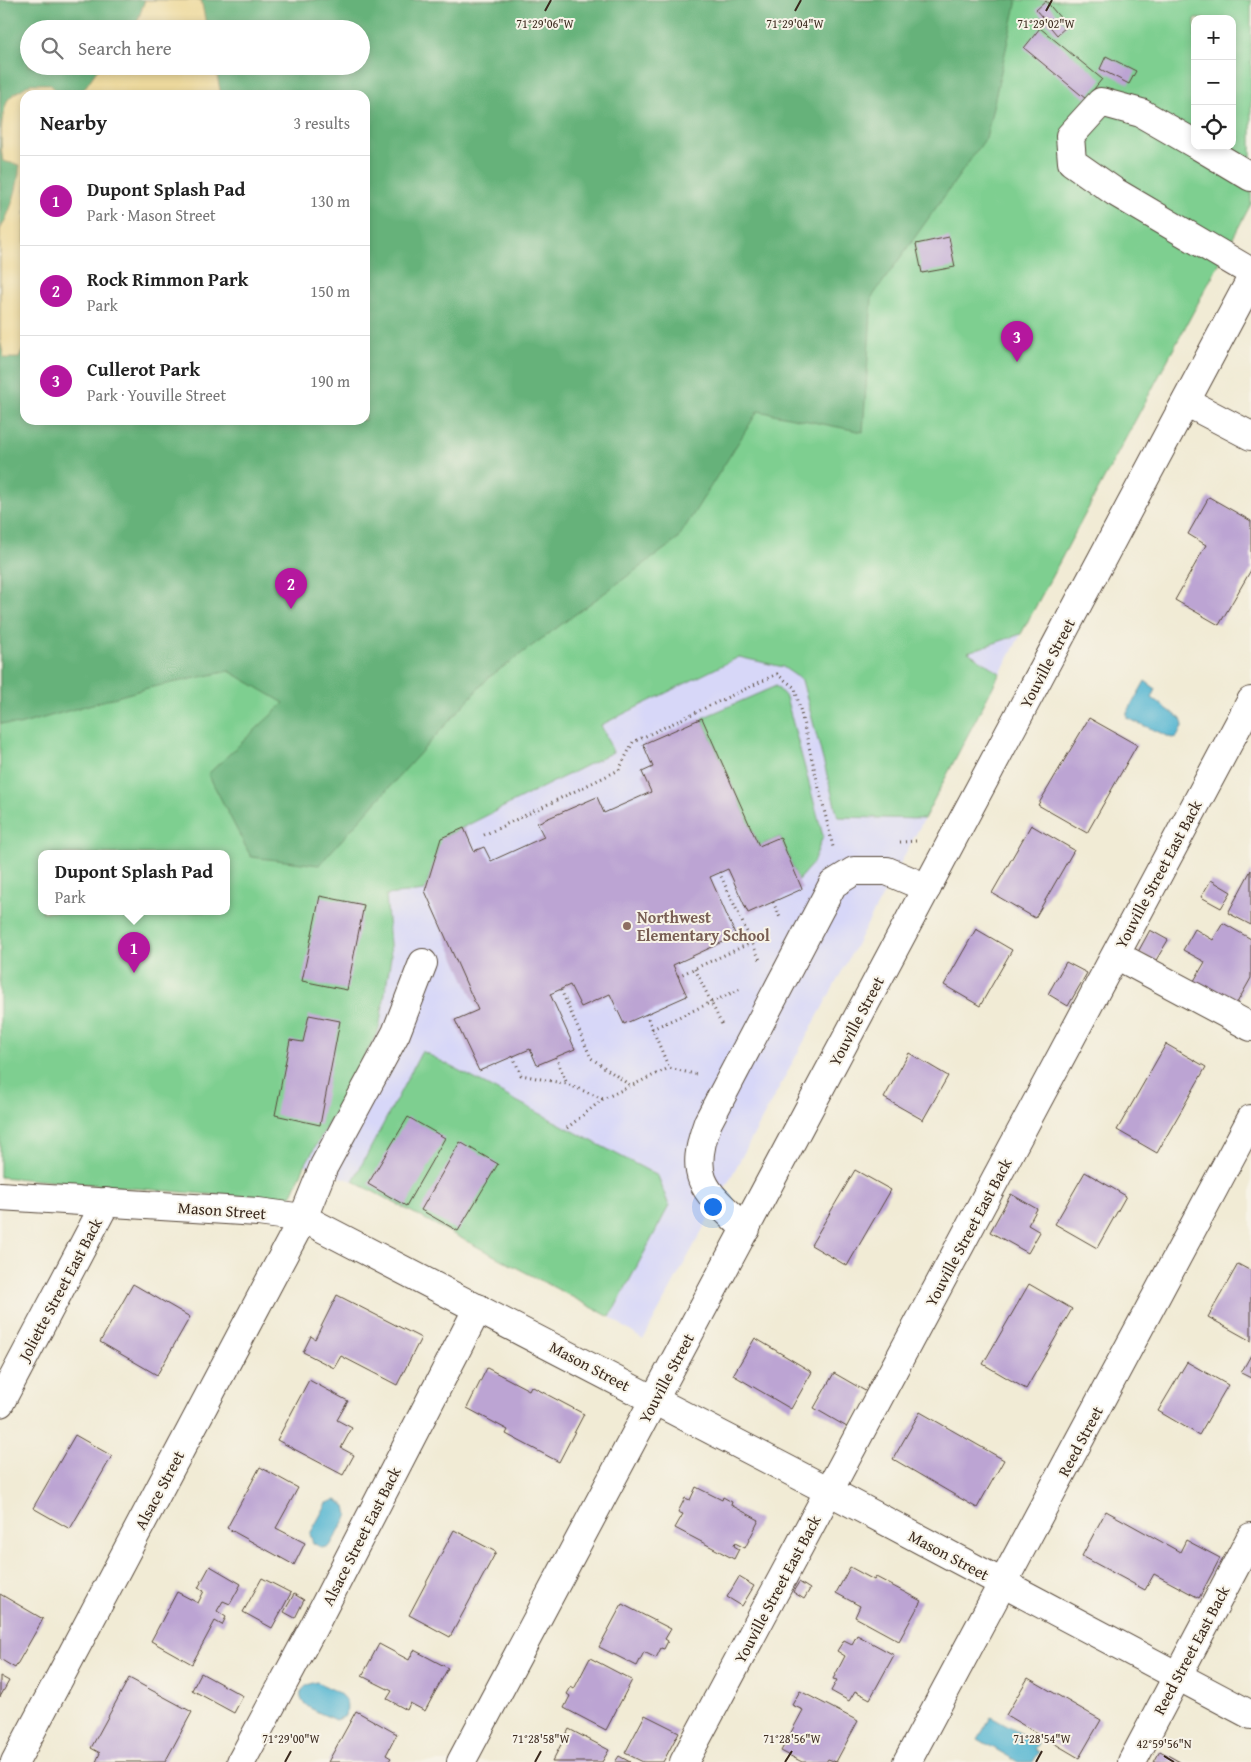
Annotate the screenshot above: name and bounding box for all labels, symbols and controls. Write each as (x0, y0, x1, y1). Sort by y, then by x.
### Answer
text: 71°29'06"W (516, 15, 575, 32)
text: 71°29'04"W (766, 15, 825, 32)
text: 71°29'02"W (1017, 15, 1076, 32)
map controls (1191, 15, 1236, 150)
button: + (1191, 15, 1236, 60)
search box (20, 20, 370, 75)
icon: search (38, 34, 66, 62)
text: Search here (78, 34, 172, 62)
button: − (1191, 60, 1236, 105)
button: locate (1191, 105, 1236, 150)
text: Nearby (40, 107, 107, 138)
text: 3 results (293, 111, 350, 135)
text: Dupont Splash Pad (87, 175, 245, 203)
text: 1 (52, 189, 60, 213)
text: 130 m (310, 189, 350, 213)
text: Park · Mason Street (87, 203, 216, 227)
text: Rock Rimmon Park (87, 265, 248, 293)
text: 2 (52, 279, 60, 303)
text: 150 m (310, 279, 350, 303)
text: Park (87, 293, 118, 317)
pin: 3 (1001, 321, 1033, 362)
text: Cullerot Park (87, 355, 200, 383)
text: 3 (52, 369, 60, 393)
text: 190 m (310, 369, 350, 393)
text: Park · Youville Street (87, 383, 226, 407)
pin: 2 (275, 568, 307, 609)
street label: Youville Street (1013, 614, 1081, 712)
street label: Youville Street East Back (1109, 795, 1208, 952)
popup (38, 850, 230, 915)
text: Dupont Splash Pad (55, 857, 213, 885)
text: Park (55, 885, 86, 909)
place label: Northwest Elementary School (637, 905, 770, 947)
marker: Northwest Elementary School (621, 920, 633, 932)
pin: 1 (118, 932, 150, 973)
street label: Youville Street (822, 972, 890, 1070)
street label: Youville Street East Back (919, 1153, 1018, 1310)
your location (700, 1194, 726, 1220)
street label: Mason Street (177, 1195, 267, 1225)
street label: Joliette Street East Back (11, 1212, 108, 1367)
street label: Youville Street (632, 1329, 700, 1427)
street label: Mason Street (545, 1335, 635, 1397)
street label: Reed Street (1051, 1401, 1109, 1481)
street label: Alsace Street (128, 1446, 190, 1534)
street label: Alsace Street East Back (316, 1462, 407, 1610)
street label: Youville Street East Back (728, 1510, 827, 1667)
street label: Mason Street (904, 1524, 994, 1586)
street label: Reed Street East Back (1147, 1580, 1236, 1719)
text: 71°29'00"W (262, 1730, 321, 1747)
text: 71°28'58"W (512, 1730, 571, 1747)
text: 71°28'56"W (763, 1730, 822, 1747)
text: 71°28'54"W (1013, 1730, 1072, 1747)
text: 42°59'56"N (1136, 1735, 1192, 1752)

